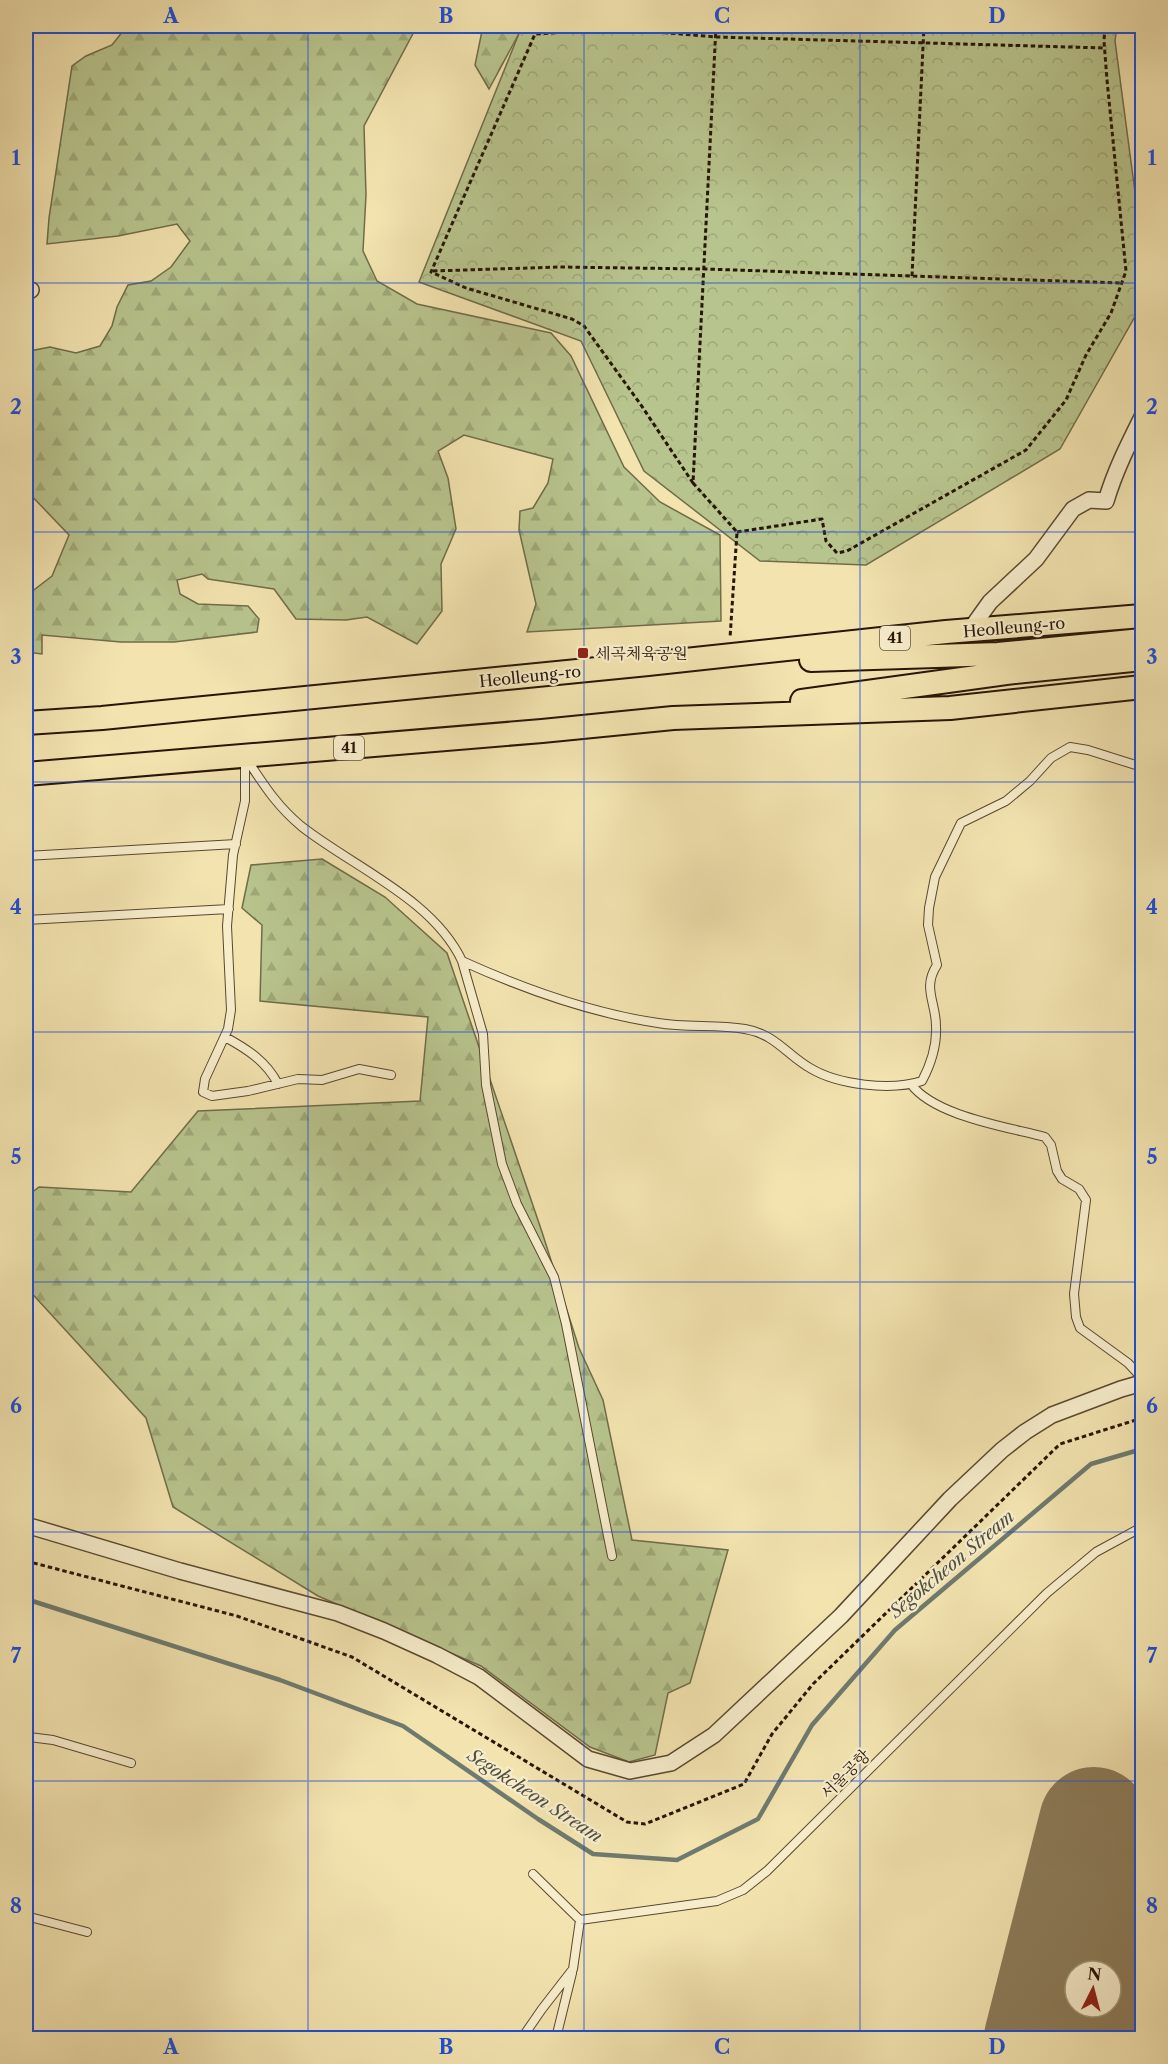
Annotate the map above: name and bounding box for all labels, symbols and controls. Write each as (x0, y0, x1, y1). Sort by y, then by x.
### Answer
text: A (162, 4, 179, 28)
text: B (439, 4, 454, 28)
text: C (714, 4, 730, 28)
text: D (988, 4, 1006, 28)
text: 1 (12, 146, 21, 170)
text: 1 (1148, 146, 1157, 170)
text: 2 (10, 395, 22, 419)
text: 2 (1146, 395, 1158, 419)
street label: Heolleung-ro (962, 613, 1066, 641)
road number: 41 (880, 626, 910, 650)
place label: 세곡체육공원 (595, 643, 688, 663)
text: 3 (10, 645, 22, 669)
text: 3 (1146, 645, 1158, 669)
marker: 세곡체육공원 (576, 646, 590, 660)
street label: Heolleung-ro (478, 661, 582, 691)
road number: 41 (334, 736, 364, 760)
text: 4 (10, 895, 22, 919)
text: 4 (1146, 895, 1158, 919)
text: 5 (10, 1145, 22, 1169)
text: 5 (1146, 1145, 1158, 1169)
text: 6 (10, 1394, 22, 1418)
text: 6 (1146, 1394, 1158, 1418)
water label: Segokcheon Stream (884, 1505, 1019, 1623)
text: 7 (11, 1644, 22, 1668)
text: 7 (1147, 1644, 1158, 1668)
water label: Segokcheon Stream (463, 1744, 606, 1848)
street label: 서울공항 (816, 1745, 874, 1803)
text: 8 (10, 1894, 22, 1918)
text: 8 (1146, 1894, 1158, 1918)
north arrow (1063, 1959, 1123, 2019)
text: N (1087, 1963, 1103, 1985)
text: A (162, 2035, 179, 2059)
text: B (439, 2035, 454, 2059)
text: C (714, 2035, 730, 2059)
text: D (988, 2035, 1006, 2059)

